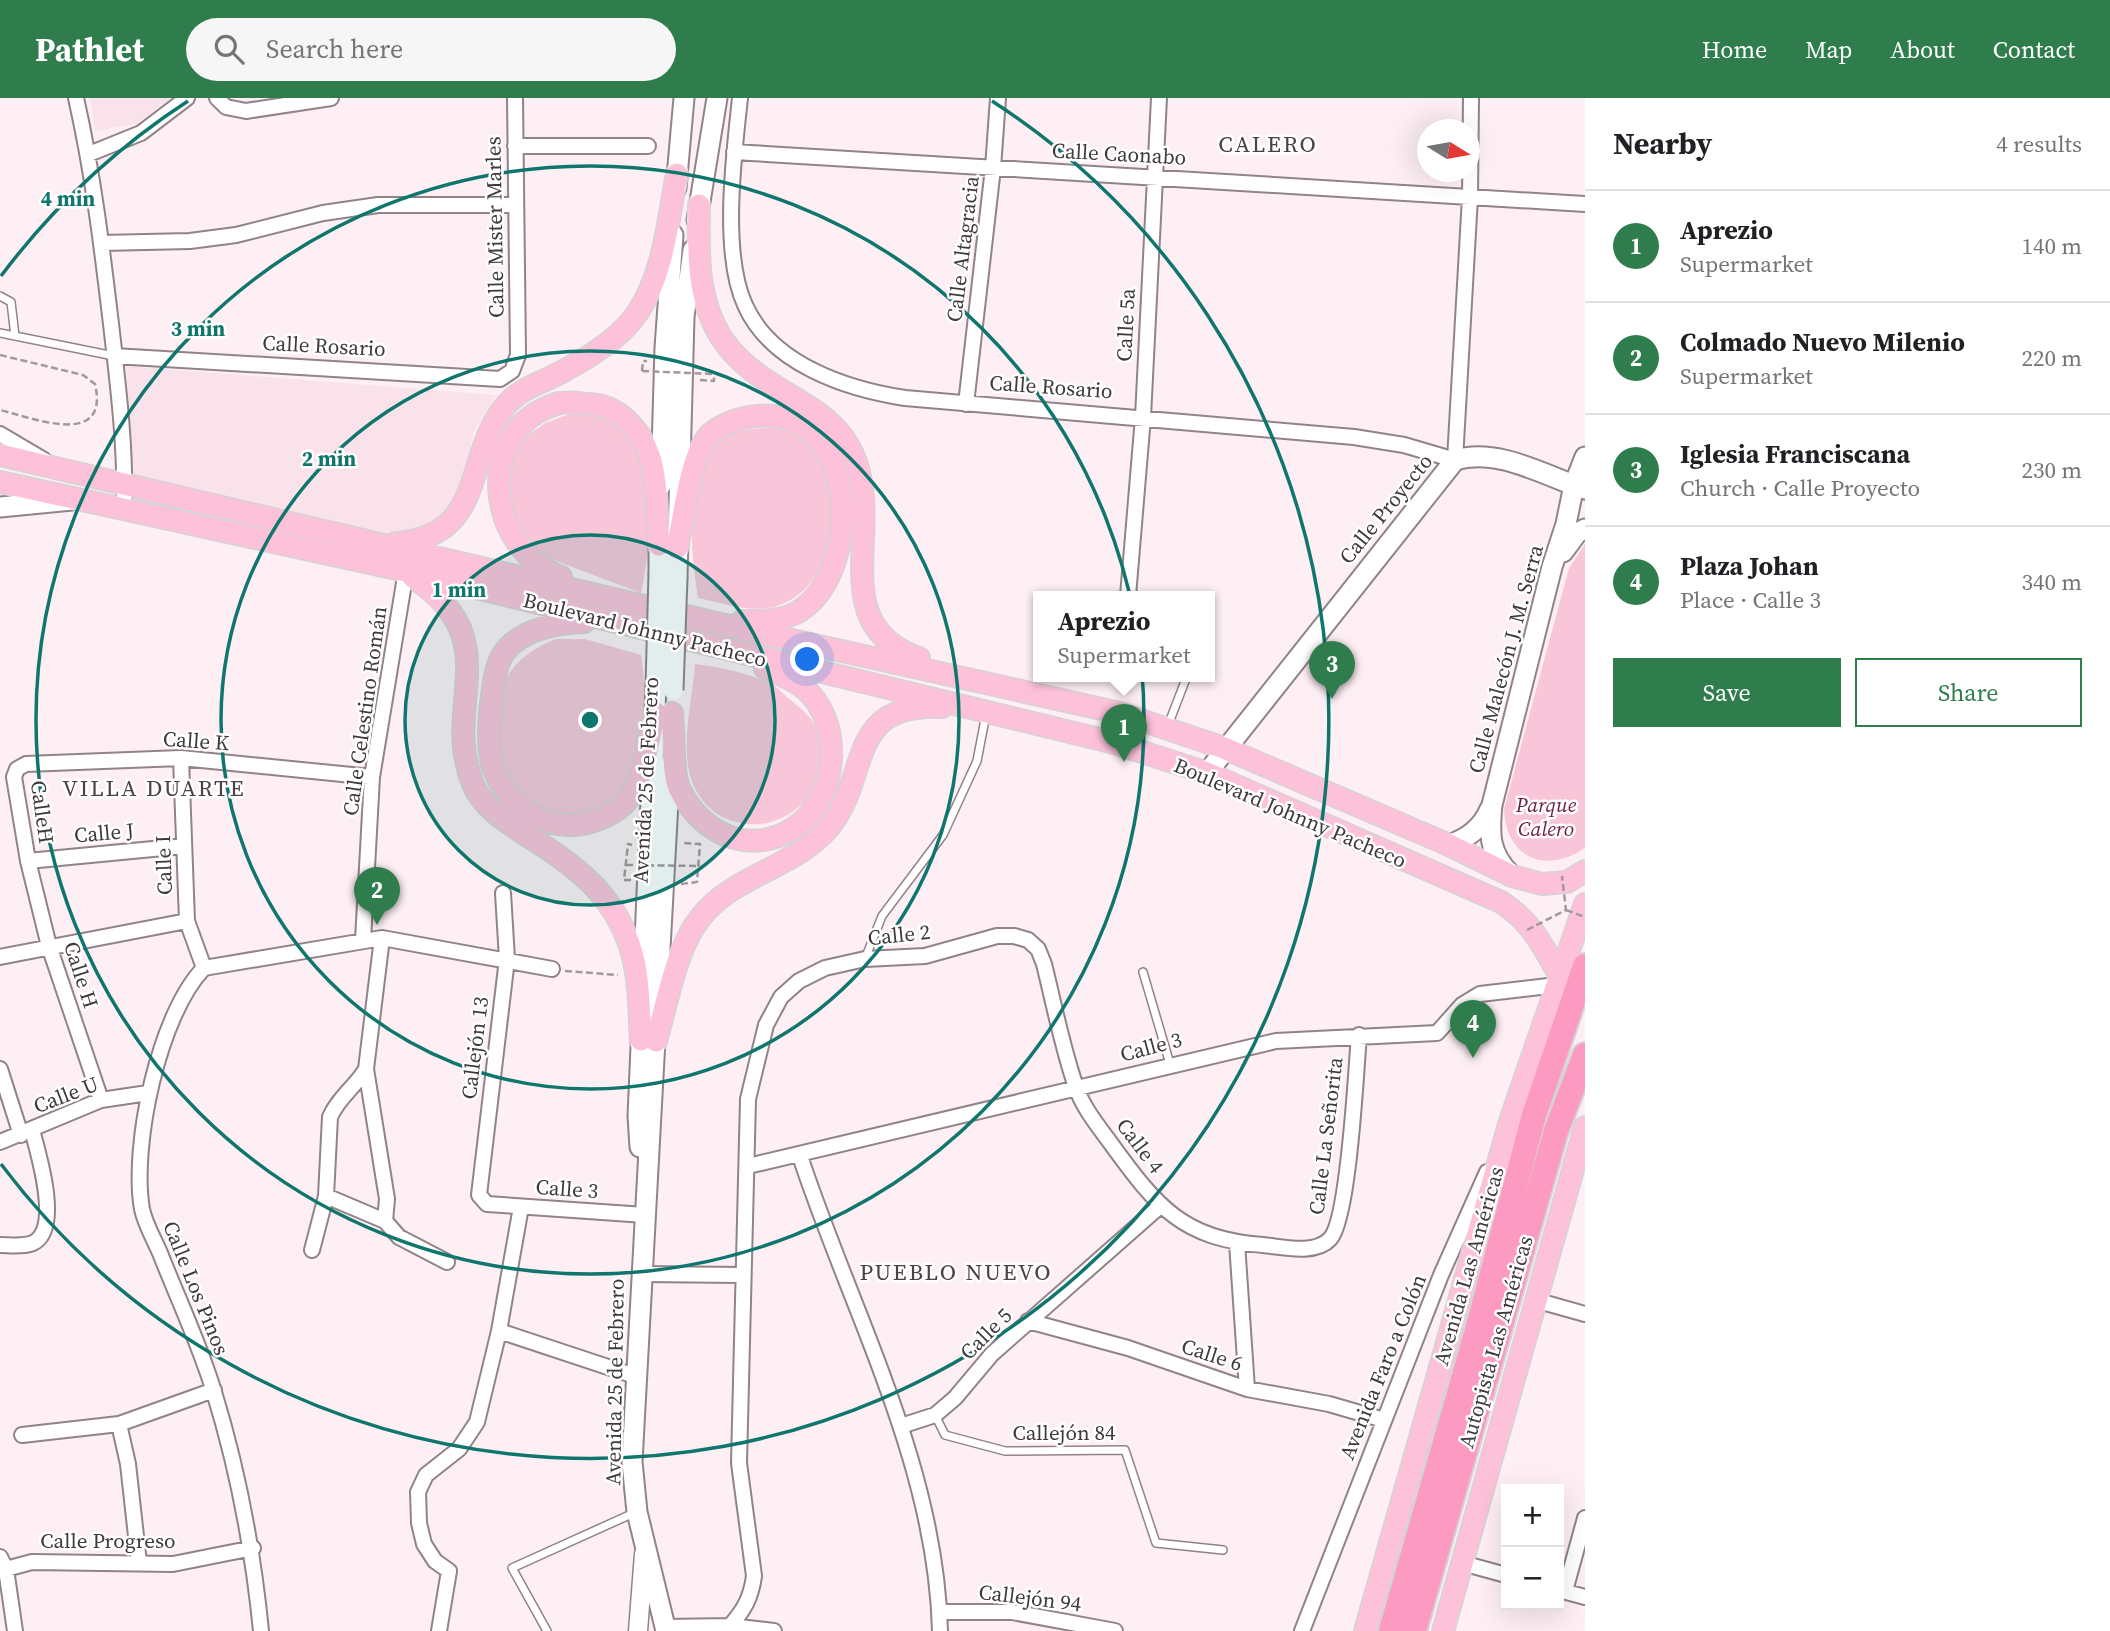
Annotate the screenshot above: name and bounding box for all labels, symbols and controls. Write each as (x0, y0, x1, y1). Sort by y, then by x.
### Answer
search box (186, 18, 676, 81)
text: Pathlet (35, 27, 144, 72)
icon: search (210, 30, 248, 68)
text: Search here (266, 31, 403, 67)
text: Home (1702, 33, 1767, 66)
text: Map (1805, 33, 1852, 66)
text: About (1890, 33, 1955, 66)
text: Contact (1993, 33, 2075, 66)
north arrow (1417, 119, 1480, 182)
text: Nearby (1613, 123, 1712, 164)
district label: CALERO (1218, 128, 1318, 160)
text: 4 results (1996, 128, 2082, 160)
street label: Calle Caonabo (1051, 135, 1187, 172)
street label: Calle Mister Marles (478, 136, 511, 318)
street label: Calle Altagracia (939, 174, 986, 324)
text: 4 min (41, 184, 95, 213)
text: Aprezio (1680, 212, 1773, 248)
text: 1 (1630, 230, 1642, 262)
text: 140 m (2021, 230, 2082, 262)
text: Supermarket (1680, 248, 1813, 280)
street label: Calle 5a (1109, 287, 1142, 362)
text: 3 min (171, 314, 225, 343)
text: Colmado Nuevo Milenio (1680, 324, 1965, 360)
street label: Calle Rosario (262, 328, 386, 363)
text: 2 (1630, 342, 1642, 374)
text: 220 m (2021, 342, 2082, 374)
text: Supermarket (1680, 360, 1813, 392)
street label: Calle Rosario (988, 368, 1114, 405)
text: Iglesia Franciscana (1680, 436, 1910, 472)
text: 2 min (302, 444, 356, 473)
street label: Calle Proyecto (1332, 448, 1439, 570)
text: 3 (1630, 454, 1642, 486)
text: 230 m (2021, 454, 2082, 486)
text: Church · Calle Proyecto (1680, 472, 1920, 504)
street label: Calle Malecón J. M. Serra (1461, 541, 1550, 776)
text: Plaza Johan (1680, 548, 1819, 584)
text: 4 (1630, 566, 1642, 598)
text: 340 m (2021, 566, 2082, 598)
text: 1 min (432, 575, 486, 604)
text: Place · Calle 3 (1680, 584, 1821, 616)
street label: Boulevard Johnny Pacheco (520, 585, 770, 674)
popup (1033, 591, 1215, 682)
text: Aprezio (1058, 603, 1150, 639)
street label: Calle Celestino Román (335, 604, 394, 818)
text: Supermarket (1058, 639, 1190, 671)
pin: 3 (1309, 641, 1355, 699)
your location (790, 642, 824, 676)
button: Save (1613, 658, 1841, 727)
button: Share (1855, 658, 2082, 727)
street label: Avenida 25 de Febrero (626, 676, 665, 884)
pin: 1 (1101, 704, 1147, 762)
centre of rings (578, 708, 602, 732)
street label: Calle K (162, 724, 230, 757)
street label: Boulevard Johnny Pacheco (1170, 750, 1411, 875)
district label: VILLA DUARTE (62, 772, 246, 804)
street label: CalleH (24, 778, 61, 845)
park label: Parque Calero (1515, 790, 1577, 843)
street label: Calle J (73, 815, 135, 850)
street label: Calle I (148, 835, 179, 895)
pin: 2 (354, 867, 400, 925)
street label: Calle 2 (866, 917, 932, 952)
street label: Calle H (57, 938, 106, 1012)
street label: Callejón 13 (454, 995, 495, 1101)
pin: 4 (1450, 1000, 1496, 1058)
street label: Calle 3 (1117, 1024, 1185, 1069)
street label: Calle La Señorita (1301, 1055, 1350, 1216)
street label: Calle U (29, 1069, 102, 1120)
street label: Calle 4 (1110, 1112, 1171, 1180)
street label: Avenida Las Américas (1426, 1163, 1511, 1369)
street label: Calle 3 (535, 1172, 599, 1205)
street label: Calle Los Pinos (156, 1216, 237, 1359)
street label: Autopista Las Américas (1451, 1232, 1540, 1452)
district label: PUEBLO NUEVO (859, 1256, 1053, 1288)
street label: Avenida Faro a Colón (1332, 1270, 1433, 1464)
street label: Avenida 25 de Febrero (598, 1278, 631, 1486)
street label: Calle 5 (953, 1301, 1018, 1366)
street label: Calle 6 (1178, 1331, 1246, 1378)
street label: Callejón 84 (1012, 1418, 1116, 1447)
map controls (1501, 1484, 1564, 1610)
button: + (1501, 1484, 1564, 1547)
street label: Calle Progreso (40, 1526, 176, 1555)
button: − (1501, 1547, 1564, 1610)
street label: Callejón 94 (977, 1577, 1084, 1618)

